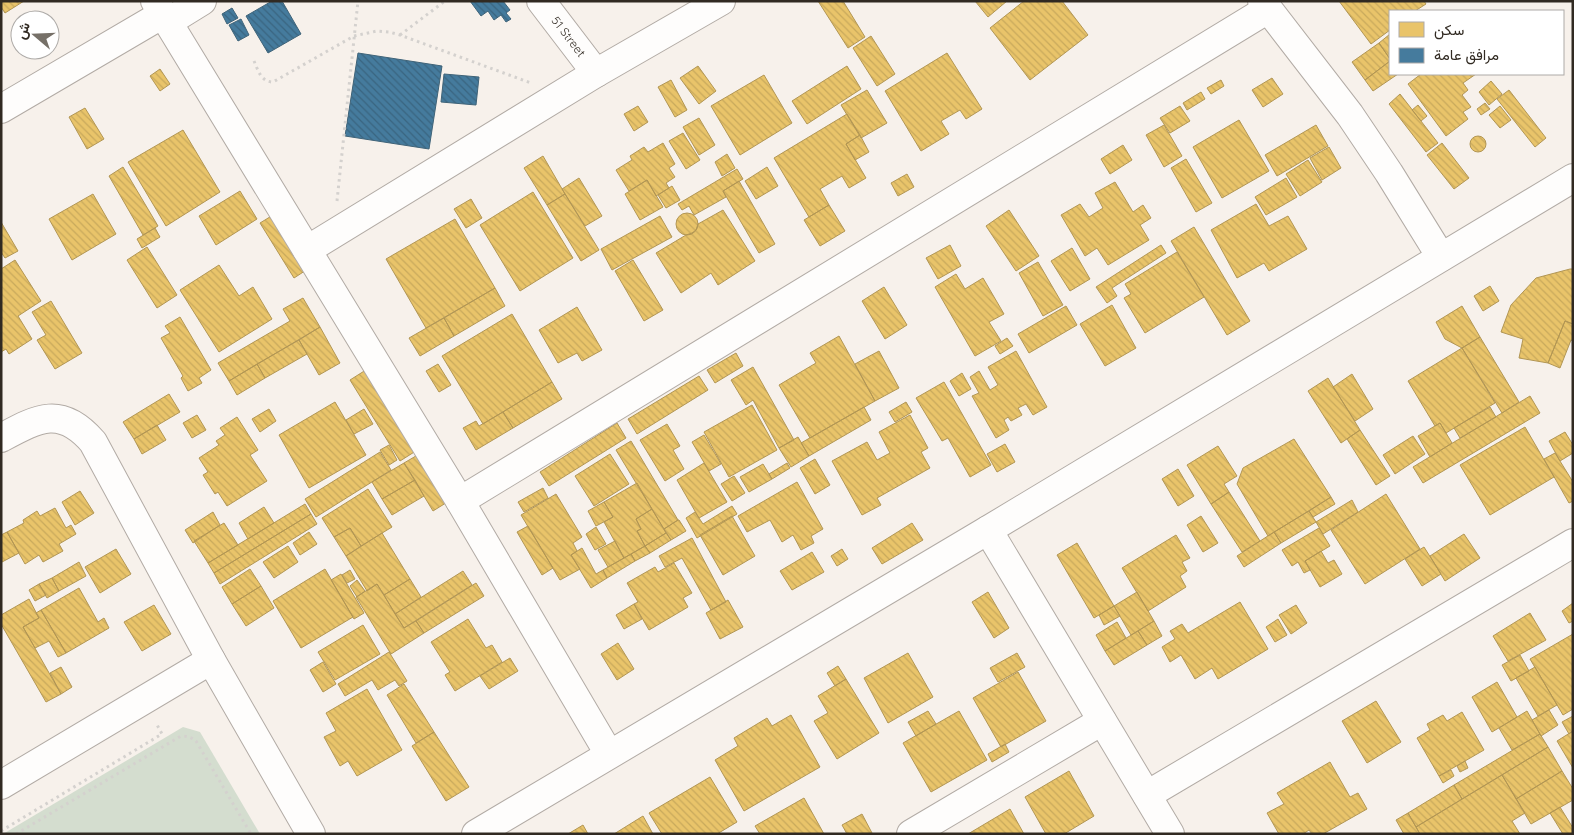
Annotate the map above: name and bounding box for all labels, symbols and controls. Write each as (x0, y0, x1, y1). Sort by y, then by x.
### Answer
north arrow (10, 10, 60, 60)
legend (1389, 10, 1564, 75)
street label: 51 Street (548, 13, 589, 60)
text: ش (11, 20, 34, 42)
text: سكن (1434, 20, 1464, 40)
text: مرافق عامة (1434, 45, 1499, 65)

